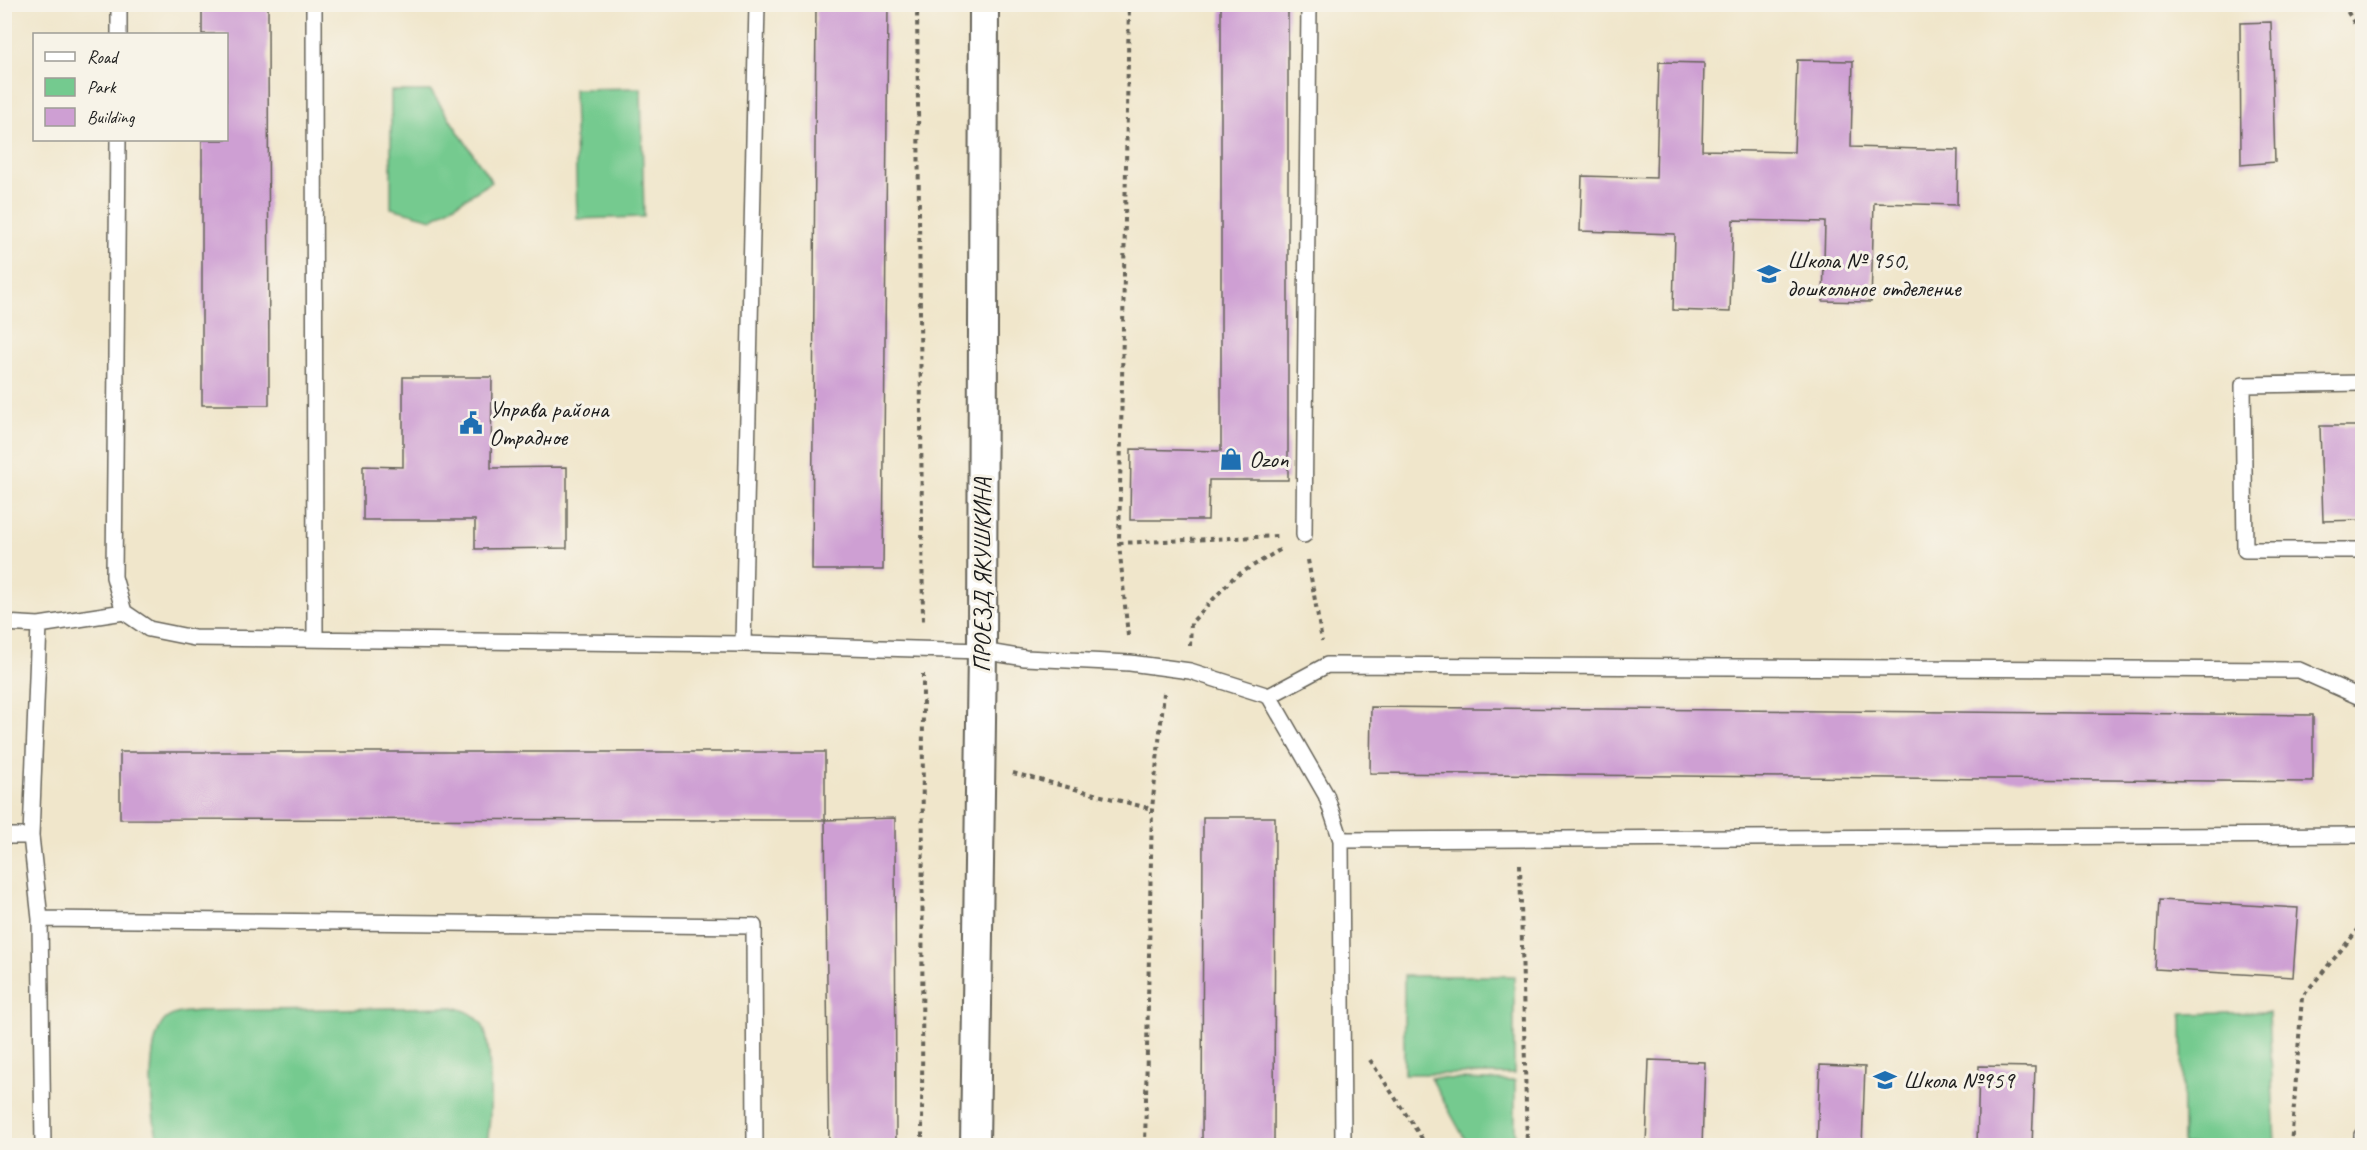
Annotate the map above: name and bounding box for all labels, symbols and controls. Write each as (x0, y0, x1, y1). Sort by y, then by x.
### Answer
legend (33, 33, 228, 141)
text: Road (87, 46, 120, 68)
text: Park (87, 76, 117, 98)
text: Building (87, 106, 136, 128)
place label: Школа № 950, дошкольное отделение (1787, 245, 1963, 303)
school or university icon: Школа № 950, дошкольное отделение (1756, 261, 1782, 287)
place label: Управа района Отрадное (489, 394, 610, 452)
public building icon: Управа района Отрадное (458, 410, 484, 436)
place label: Ozon (1249, 444, 1289, 474)
shop icon: Ozon (1218, 446, 1244, 472)
street label: ПРОЕЗД ЯКУШКИНА (967, 477, 997, 673)
place label: Школа №959 (1903, 1065, 2016, 1095)
school or university icon: Школа №959 (1872, 1067, 1898, 1093)

